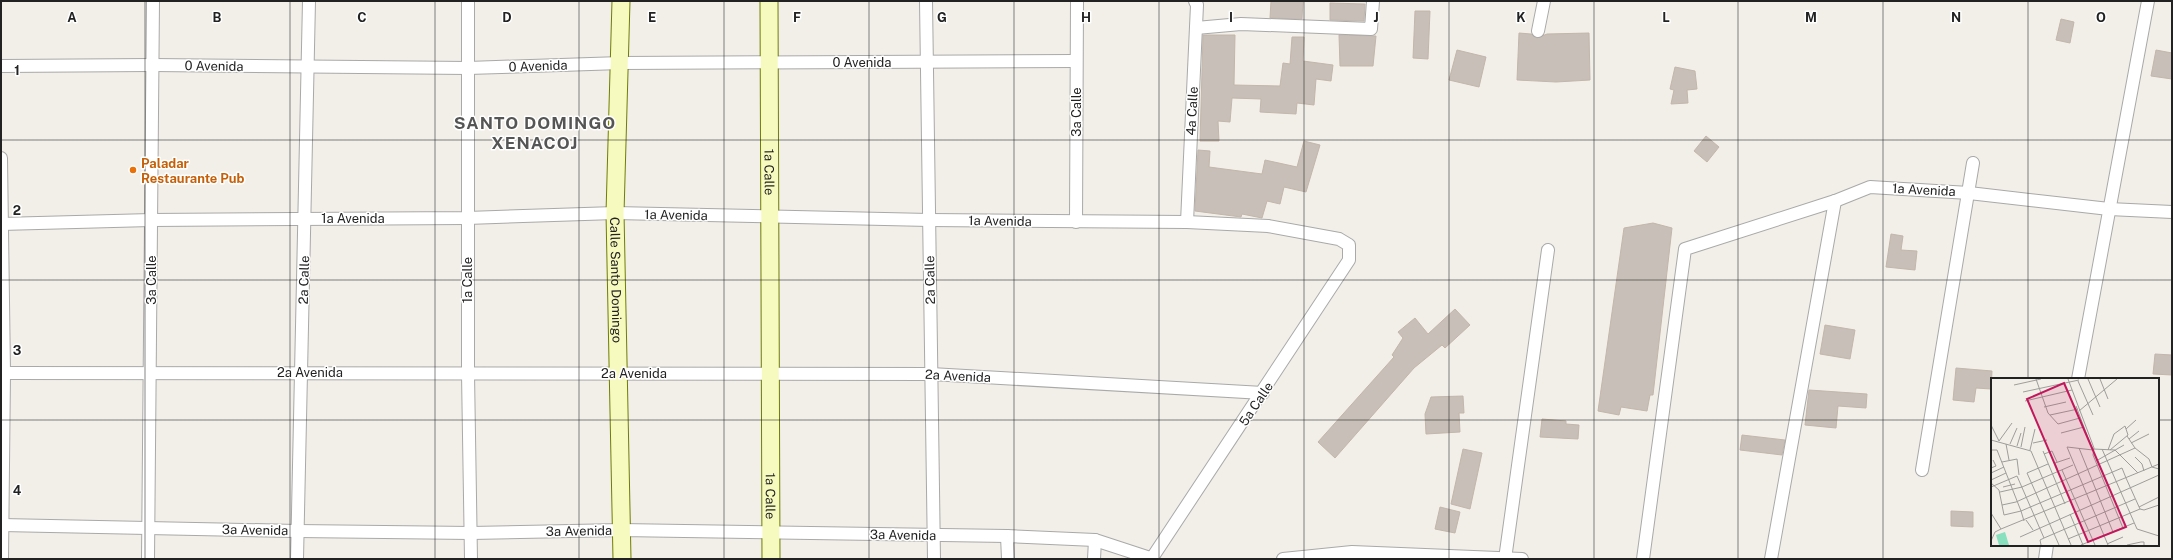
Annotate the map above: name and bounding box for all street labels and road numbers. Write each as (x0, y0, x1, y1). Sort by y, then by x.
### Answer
street label: 0 Avenida (832, 55, 892, 70)
street label: 0 Avenida (508, 57, 568, 75)
street label: 0 Avenida (184, 58, 244, 74)
street label: 4a Calle (1183, 86, 1201, 136)
street label: 3a Calle (1069, 87, 1084, 137)
street label: 1a Calle (762, 149, 777, 195)
street label: 1a Avenida (1892, 181, 1956, 199)
street label: 1a Avenida (644, 207, 708, 223)
street label: 1a Avenida (321, 211, 385, 226)
street label: 1a Avenida (968, 213, 1032, 229)
street label: Calle Santo Domingo (608, 217, 625, 343)
street label: 3a Calle (144, 255, 159, 305)
street label: 2a Calle (296, 255, 312, 305)
street label: 2a Calle (922, 255, 938, 305)
street label: 1a Calle (460, 257, 475, 303)
street label: 2a Avenida (277, 365, 343, 380)
street label: 2a Avenida (601, 366, 667, 381)
street label: 2a Avenida (925, 367, 991, 385)
street label: 5a Calle (1236, 379, 1276, 429)
street label: 1a Calle (763, 473, 778, 519)
street label: 3a Avenida (222, 522, 288, 538)
street label: 3a Avenida (546, 523, 612, 539)
street label: 3a Avenida (870, 527, 936, 543)

